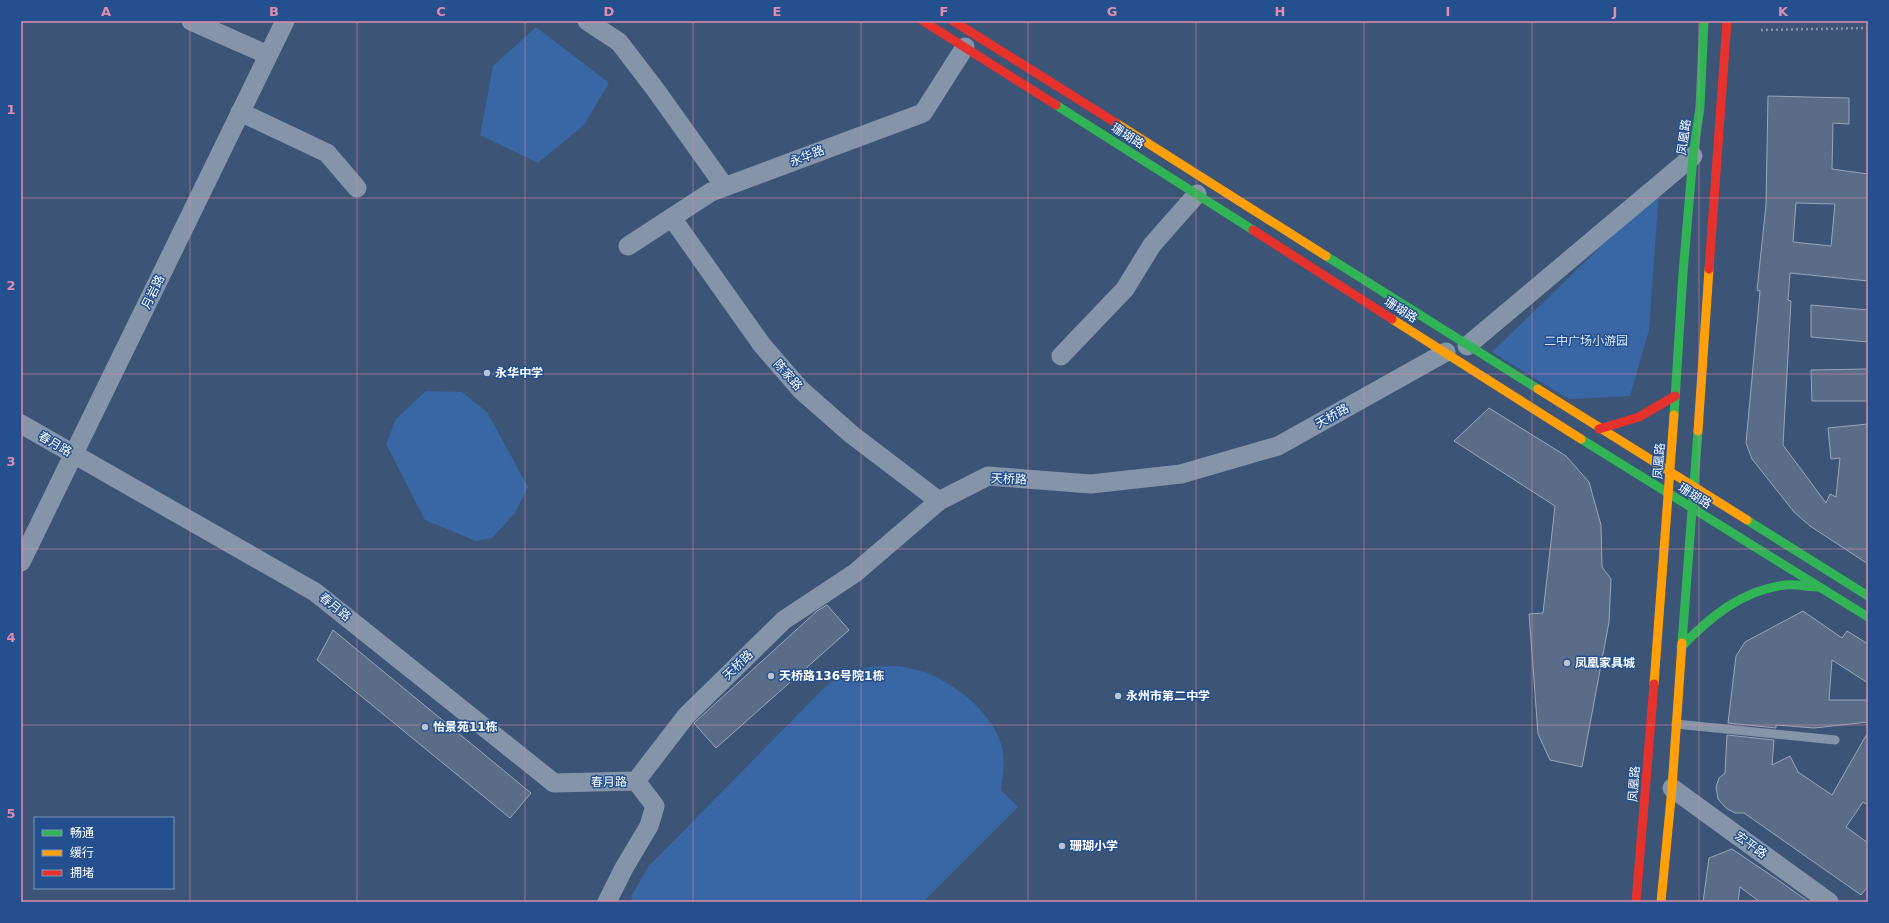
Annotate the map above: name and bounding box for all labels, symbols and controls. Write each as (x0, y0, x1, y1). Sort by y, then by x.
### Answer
text: A (101, 4, 111, 19)
text: B (269, 4, 279, 19)
text: C (436, 4, 446, 19)
text: D (604, 4, 615, 19)
text: E (773, 4, 781, 19)
text: F (940, 4, 948, 19)
text: G (1107, 4, 1117, 19)
text: H (1275, 4, 1285, 19)
text: I (1446, 4, 1450, 19)
text: J (1612, 4, 1617, 19)
text: K (1778, 4, 1789, 19)
text: 1 (6, 102, 16, 117)
street label: 凤凰路 (1675, 118, 1693, 156)
street label: 珊瑚路 (1109, 121, 1147, 151)
street label: 永华路 (788, 143, 826, 169)
street label: 月岩路 (139, 273, 167, 311)
text: 2 (6, 278, 16, 293)
street label: 珊瑚路 (1382, 295, 1420, 325)
park label: 二中广场小游园 (1544, 334, 1628, 348)
street label: 陈家路 (771, 357, 805, 393)
place label: 永华中学 (495, 366, 543, 380)
marker: 永华中学 (482, 368, 492, 378)
street label: 天桥路 (1313, 401, 1351, 431)
street label: 春月路 (36, 429, 74, 459)
street label: 凤凰路 (1651, 443, 1667, 479)
text: 3 (6, 454, 16, 469)
street label: 天桥路 (991, 471, 1027, 487)
street label: 珊瑚路 (1676, 481, 1714, 511)
street label: 春月路 (317, 590, 353, 624)
text: 4 (6, 630, 16, 645)
street label: 天桥路 (720, 647, 756, 683)
place label: 凤凰家具城 (1575, 656, 1635, 670)
marker: 凤凰家具城 (1562, 658, 1572, 668)
place label: 天桥路136号院1栋 (779, 669, 884, 683)
marker: 天桥路136号院1栋 (766, 671, 776, 681)
place label: 永州市第二中学 (1126, 689, 1210, 703)
marker: 永州市第二中学 (1113, 691, 1123, 701)
place label: 怡景苑11栋 (433, 720, 498, 734)
marker: 怡景苑11栋 (420, 722, 430, 732)
street label: 凤凰路 (1626, 766, 1642, 802)
street label: 春月路 (591, 775, 627, 789)
text: 5 (6, 806, 16, 821)
legend (34, 817, 174, 889)
text: 畅通 (70, 826, 94, 840)
street label: 宏平路 (1732, 829, 1770, 861)
place label: 珊瑚小学 (1070, 839, 1118, 853)
marker: 珊瑚小学 (1057, 841, 1067, 851)
text: 缓行 (70, 846, 94, 860)
text: 拥堵 (70, 866, 94, 880)

